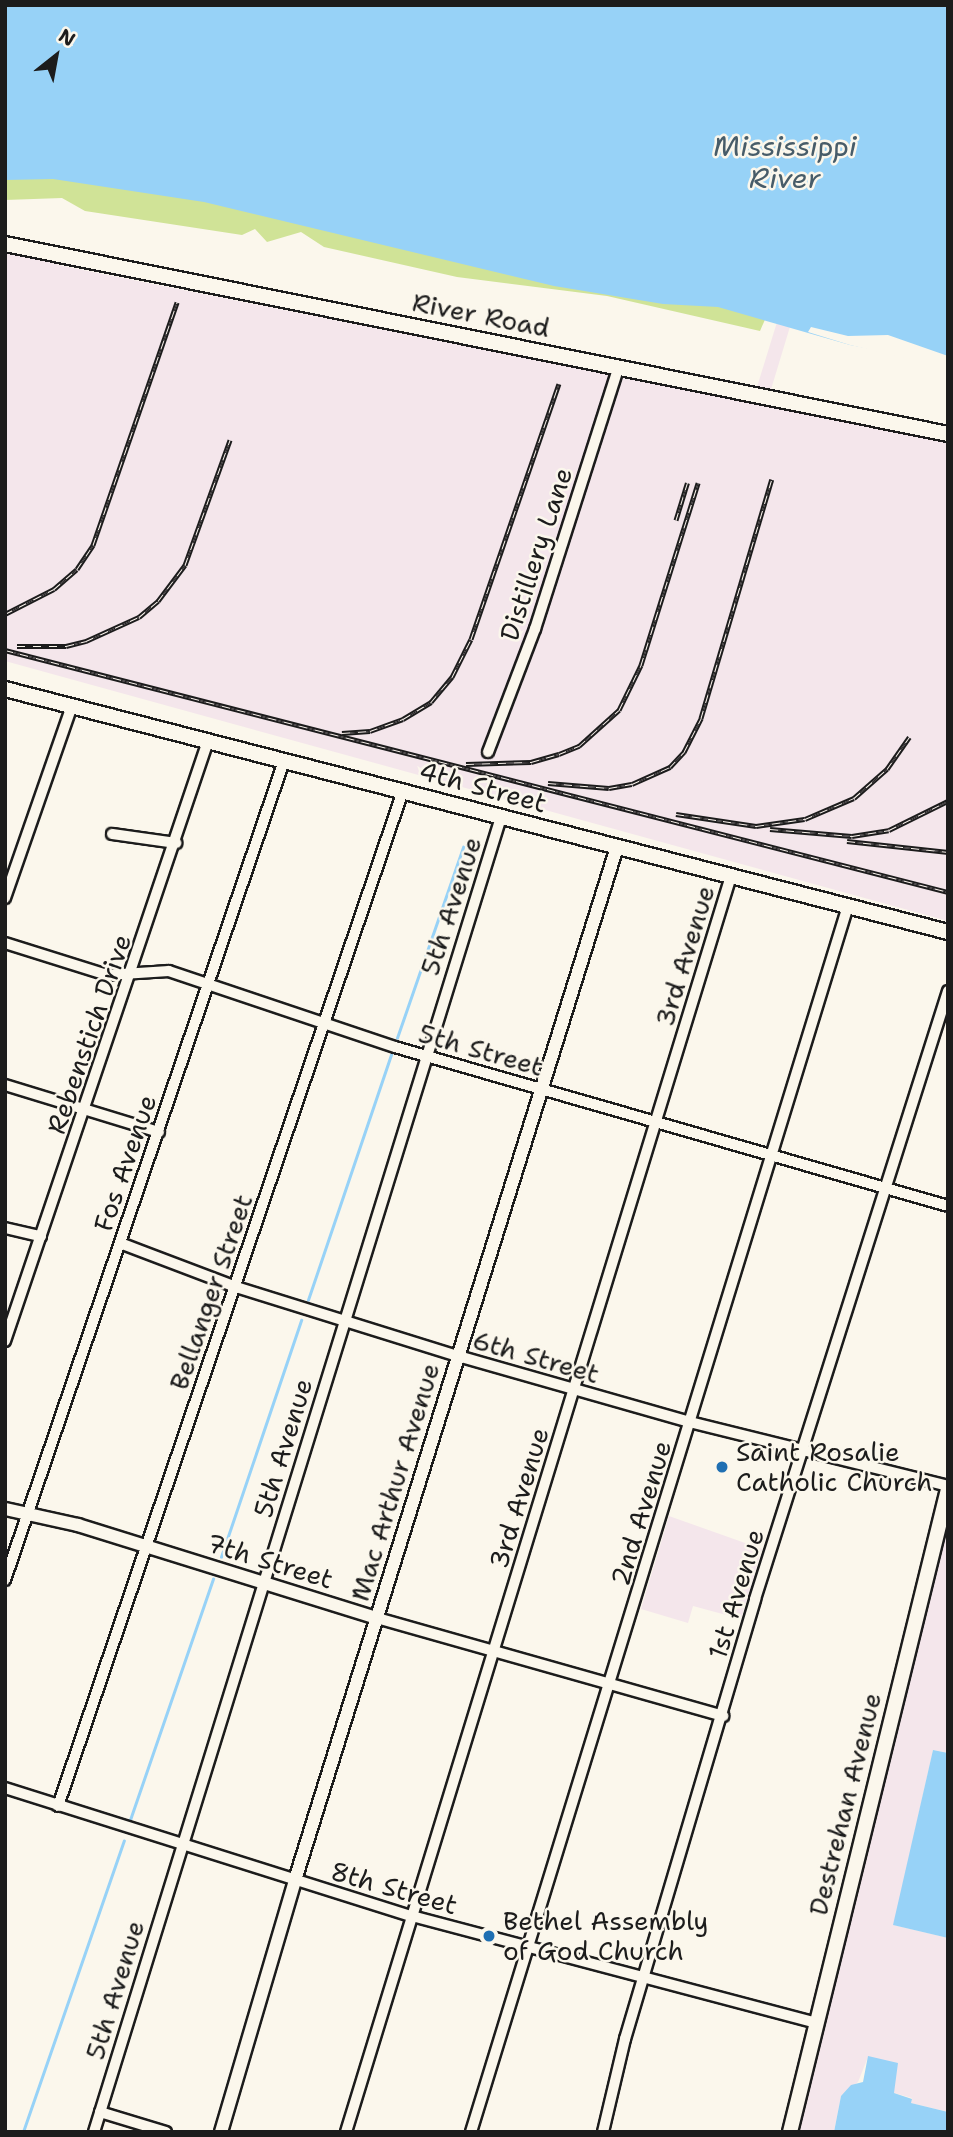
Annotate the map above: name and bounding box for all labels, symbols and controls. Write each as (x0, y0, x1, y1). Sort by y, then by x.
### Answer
north arrow (21, 21, 91, 91)
text: N (54, 23, 80, 52)
water label: Mississippi River (713, 129, 857, 195)
street label: River Road (410, 286, 552, 344)
street label: Distillery Lane (493, 464, 579, 644)
street label: 4th Street (416, 755, 550, 819)
street label: 5th Avenue (414, 833, 488, 979)
street label: 3rd Avenue (649, 882, 721, 1030)
street label: Rebenstich Drive (40, 930, 138, 1138)
street label: 5th Street (415, 1017, 547, 1083)
street label: Fos Avenue (87, 1091, 163, 1235)
street label: Bellanger Street (163, 1190, 259, 1394)
street label: 6th Street (469, 1324, 603, 1390)
street label: Mac Arthur Avenue (344, 1359, 446, 1605)
street label: 5th Avenue (247, 1375, 319, 1521)
street label: 3rd Avenue (483, 1424, 555, 1572)
place label: Saint Rosalie Catholic Church (736, 1436, 932, 1498)
street label: 2nd Avenue (604, 1437, 678, 1589)
marker: Saint Rosalie Catholic Church (714, 1459, 730, 1475)
street label: 1st Avenue (701, 1525, 771, 1663)
street label: 7th Street (203, 1527, 337, 1595)
street label: Destrehan Avenue (802, 1689, 888, 1919)
street label: 8th Street (327, 1855, 461, 1921)
place label: Bethel Assembly of God Church (503, 1905, 708, 1966)
street label: 5th Avenue (79, 1917, 151, 2063)
marker: Bethel Assembly of God Church (481, 1928, 497, 1944)

